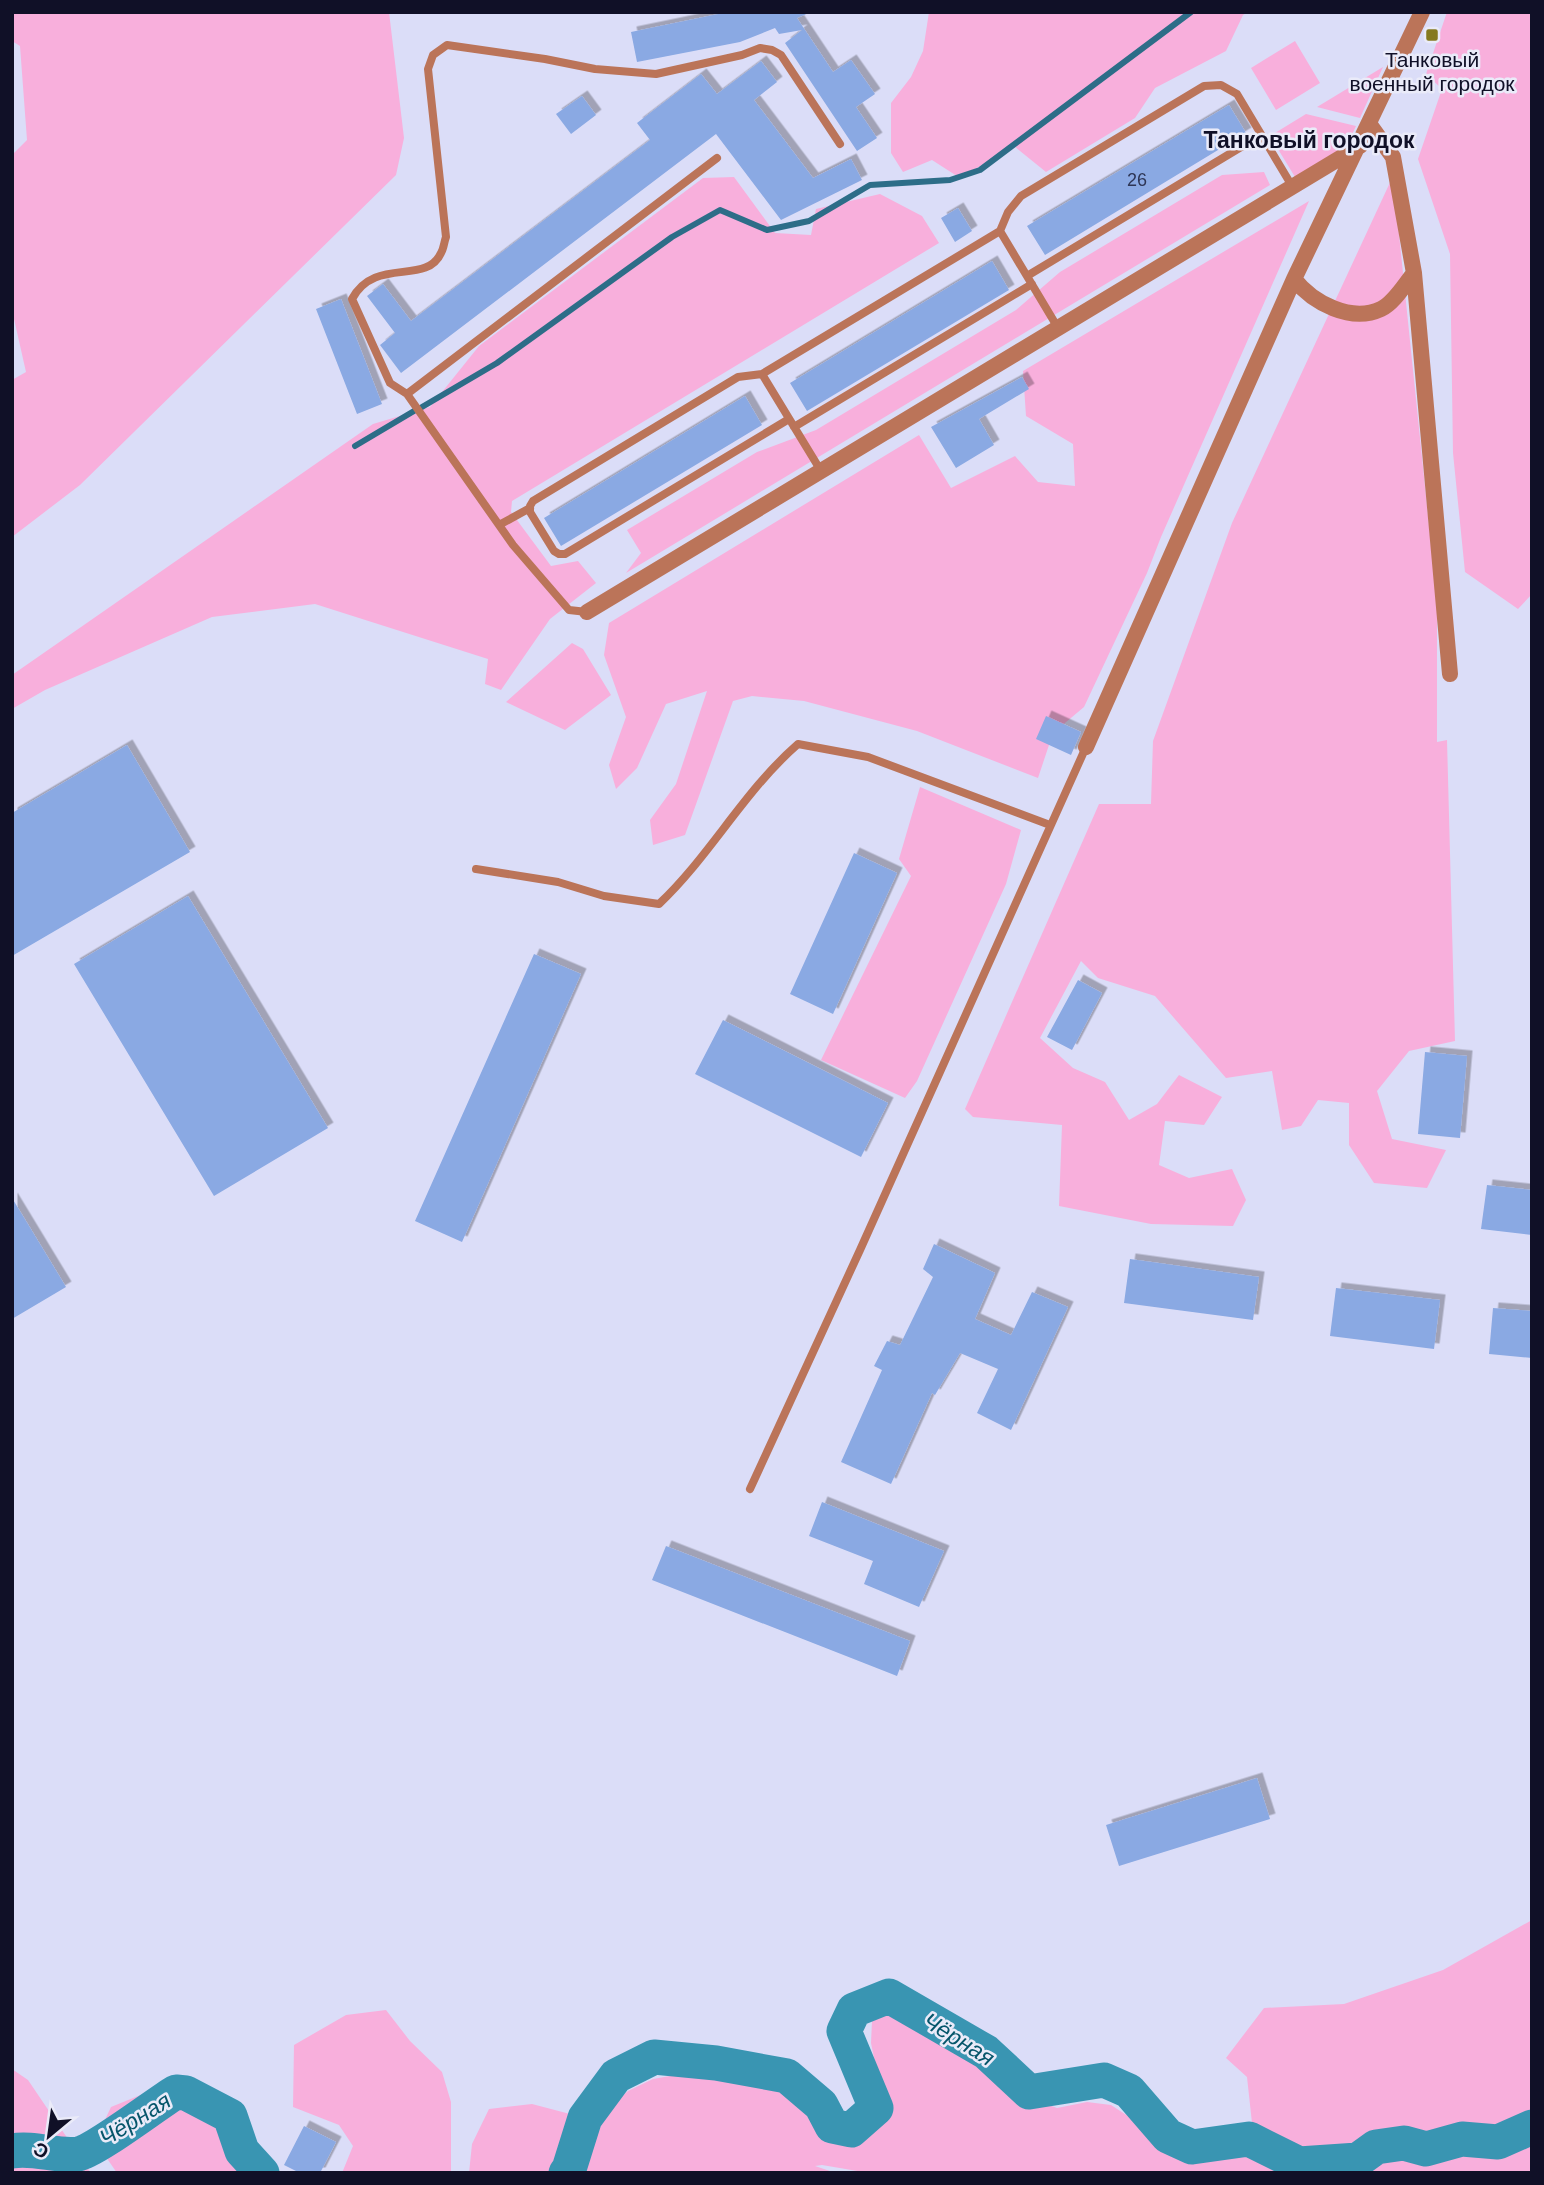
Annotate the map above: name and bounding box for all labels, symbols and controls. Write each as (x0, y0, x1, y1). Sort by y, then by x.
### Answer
marker: Танковый военный городок (1424, 27, 1440, 43)
place label: Танковый военный городок (1349, 48, 1515, 95)
district label: Танковый городок (1203, 127, 1415, 153)
house number: 26 (1127, 170, 1147, 190)
water label: Чёрная (919, 2007, 999, 2071)
water label: Чёрная (95, 2087, 175, 2151)
north arrow (14, 2101, 84, 2171)
text: С (30, 2138, 52, 2163)

